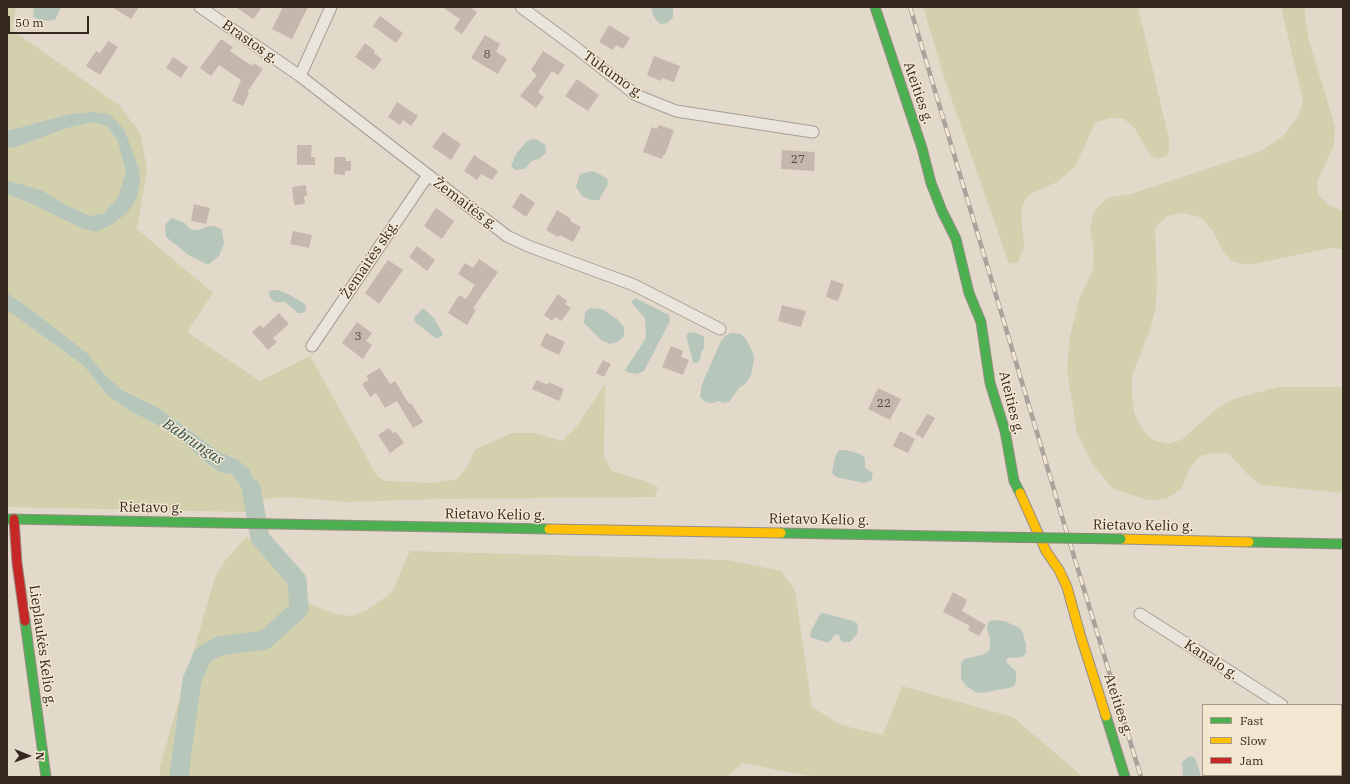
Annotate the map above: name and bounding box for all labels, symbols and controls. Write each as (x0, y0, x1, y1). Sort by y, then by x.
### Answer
scale bar (10, 8, 91, 34)
text: 50 m (15, 15, 44, 30)
street label: Brastos g. (219, 17, 281, 67)
house number: 8 (483, 48, 491, 62)
street label: Tukumo g. (580, 48, 646, 102)
street label: Ateities g. (900, 60, 936, 126)
house number: 27 (791, 153, 805, 167)
street label: Žemaitės g. (430, 174, 500, 234)
street label: Žemaitės skg. (338, 218, 402, 302)
house number: 3 (354, 330, 362, 344)
street label: Ateities g. (995, 370, 1027, 436)
house number: 22 (877, 397, 891, 411)
water label: Babrungas (159, 415, 227, 469)
street label: Rietavo g. (119, 499, 183, 517)
street label: Rietavo Kelio g. (445, 506, 545, 524)
street label: Rietavo Kelio g. (769, 511, 869, 529)
street label: Rietavo Kelio g. (1093, 517, 1193, 535)
street label: Lieplaukės Kelio g. (25, 584, 59, 708)
street label: Kanalo g. (1181, 636, 1241, 684)
street label: Ateities g. (1100, 672, 1136, 738)
legend (1202, 704, 1342, 776)
text: Fast (1240, 713, 1264, 728)
text: Slow (1240, 733, 1267, 748)
north arrow (8, 736, 48, 776)
text: N (33, 752, 47, 761)
text: Jam (1240, 753, 1263, 768)

